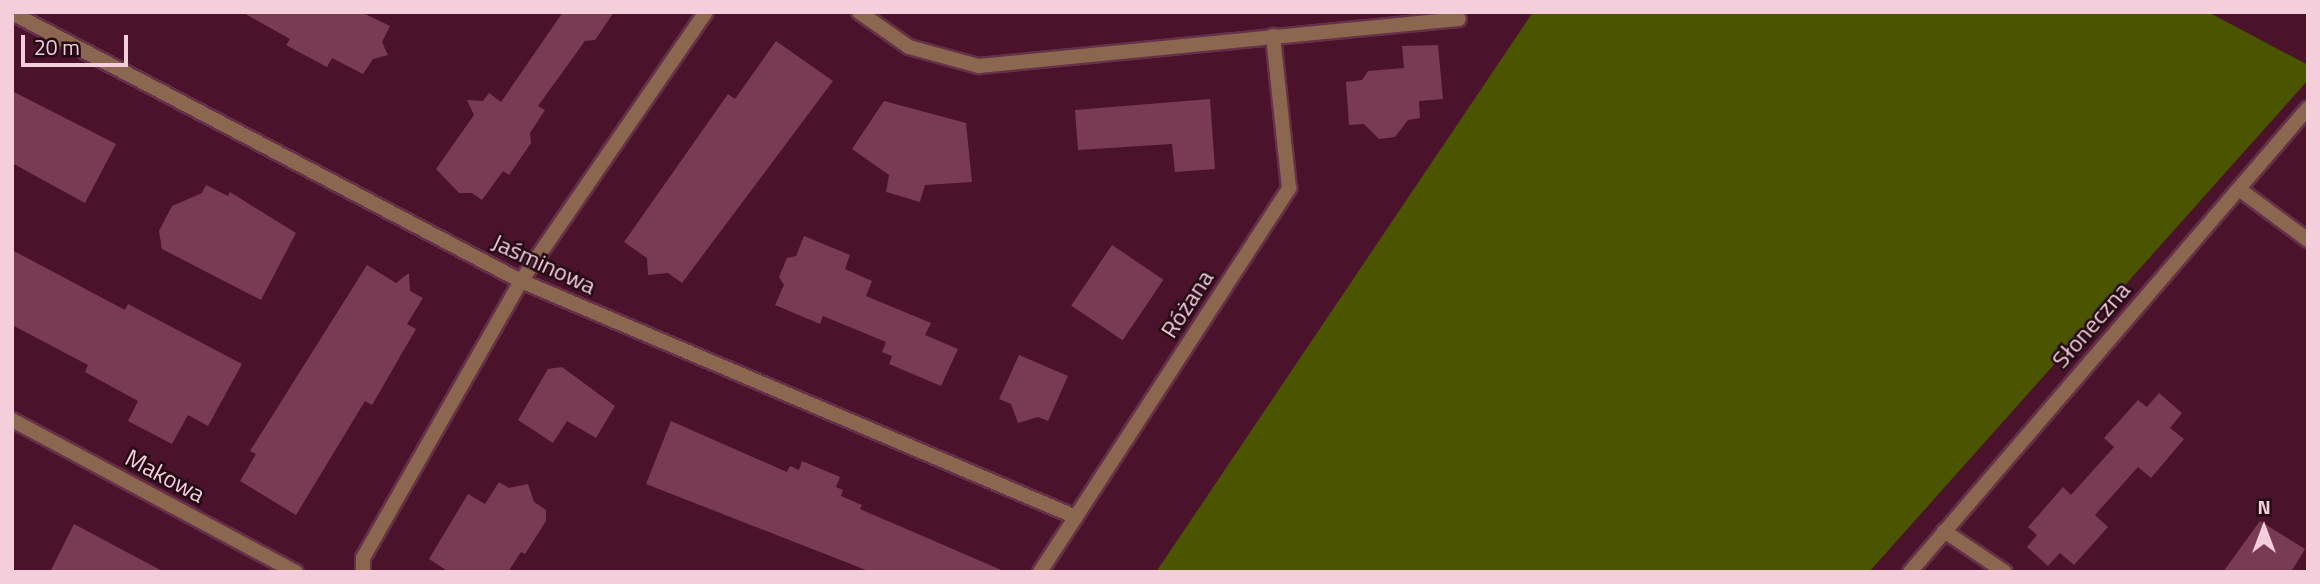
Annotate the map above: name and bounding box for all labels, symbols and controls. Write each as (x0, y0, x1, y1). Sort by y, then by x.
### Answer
scale bar (24, 21, 131, 65)
text: 20 m (34, 31, 80, 63)
street label: Jaśminowa (488, 227, 600, 301)
street label: Różana (1154, 265, 1220, 343)
street label: Słoneczna (2046, 276, 2136, 374)
street label: Makowa (120, 443, 210, 509)
text: N (2257, 492, 2271, 521)
north arrow (2229, 493, 2299, 563)

